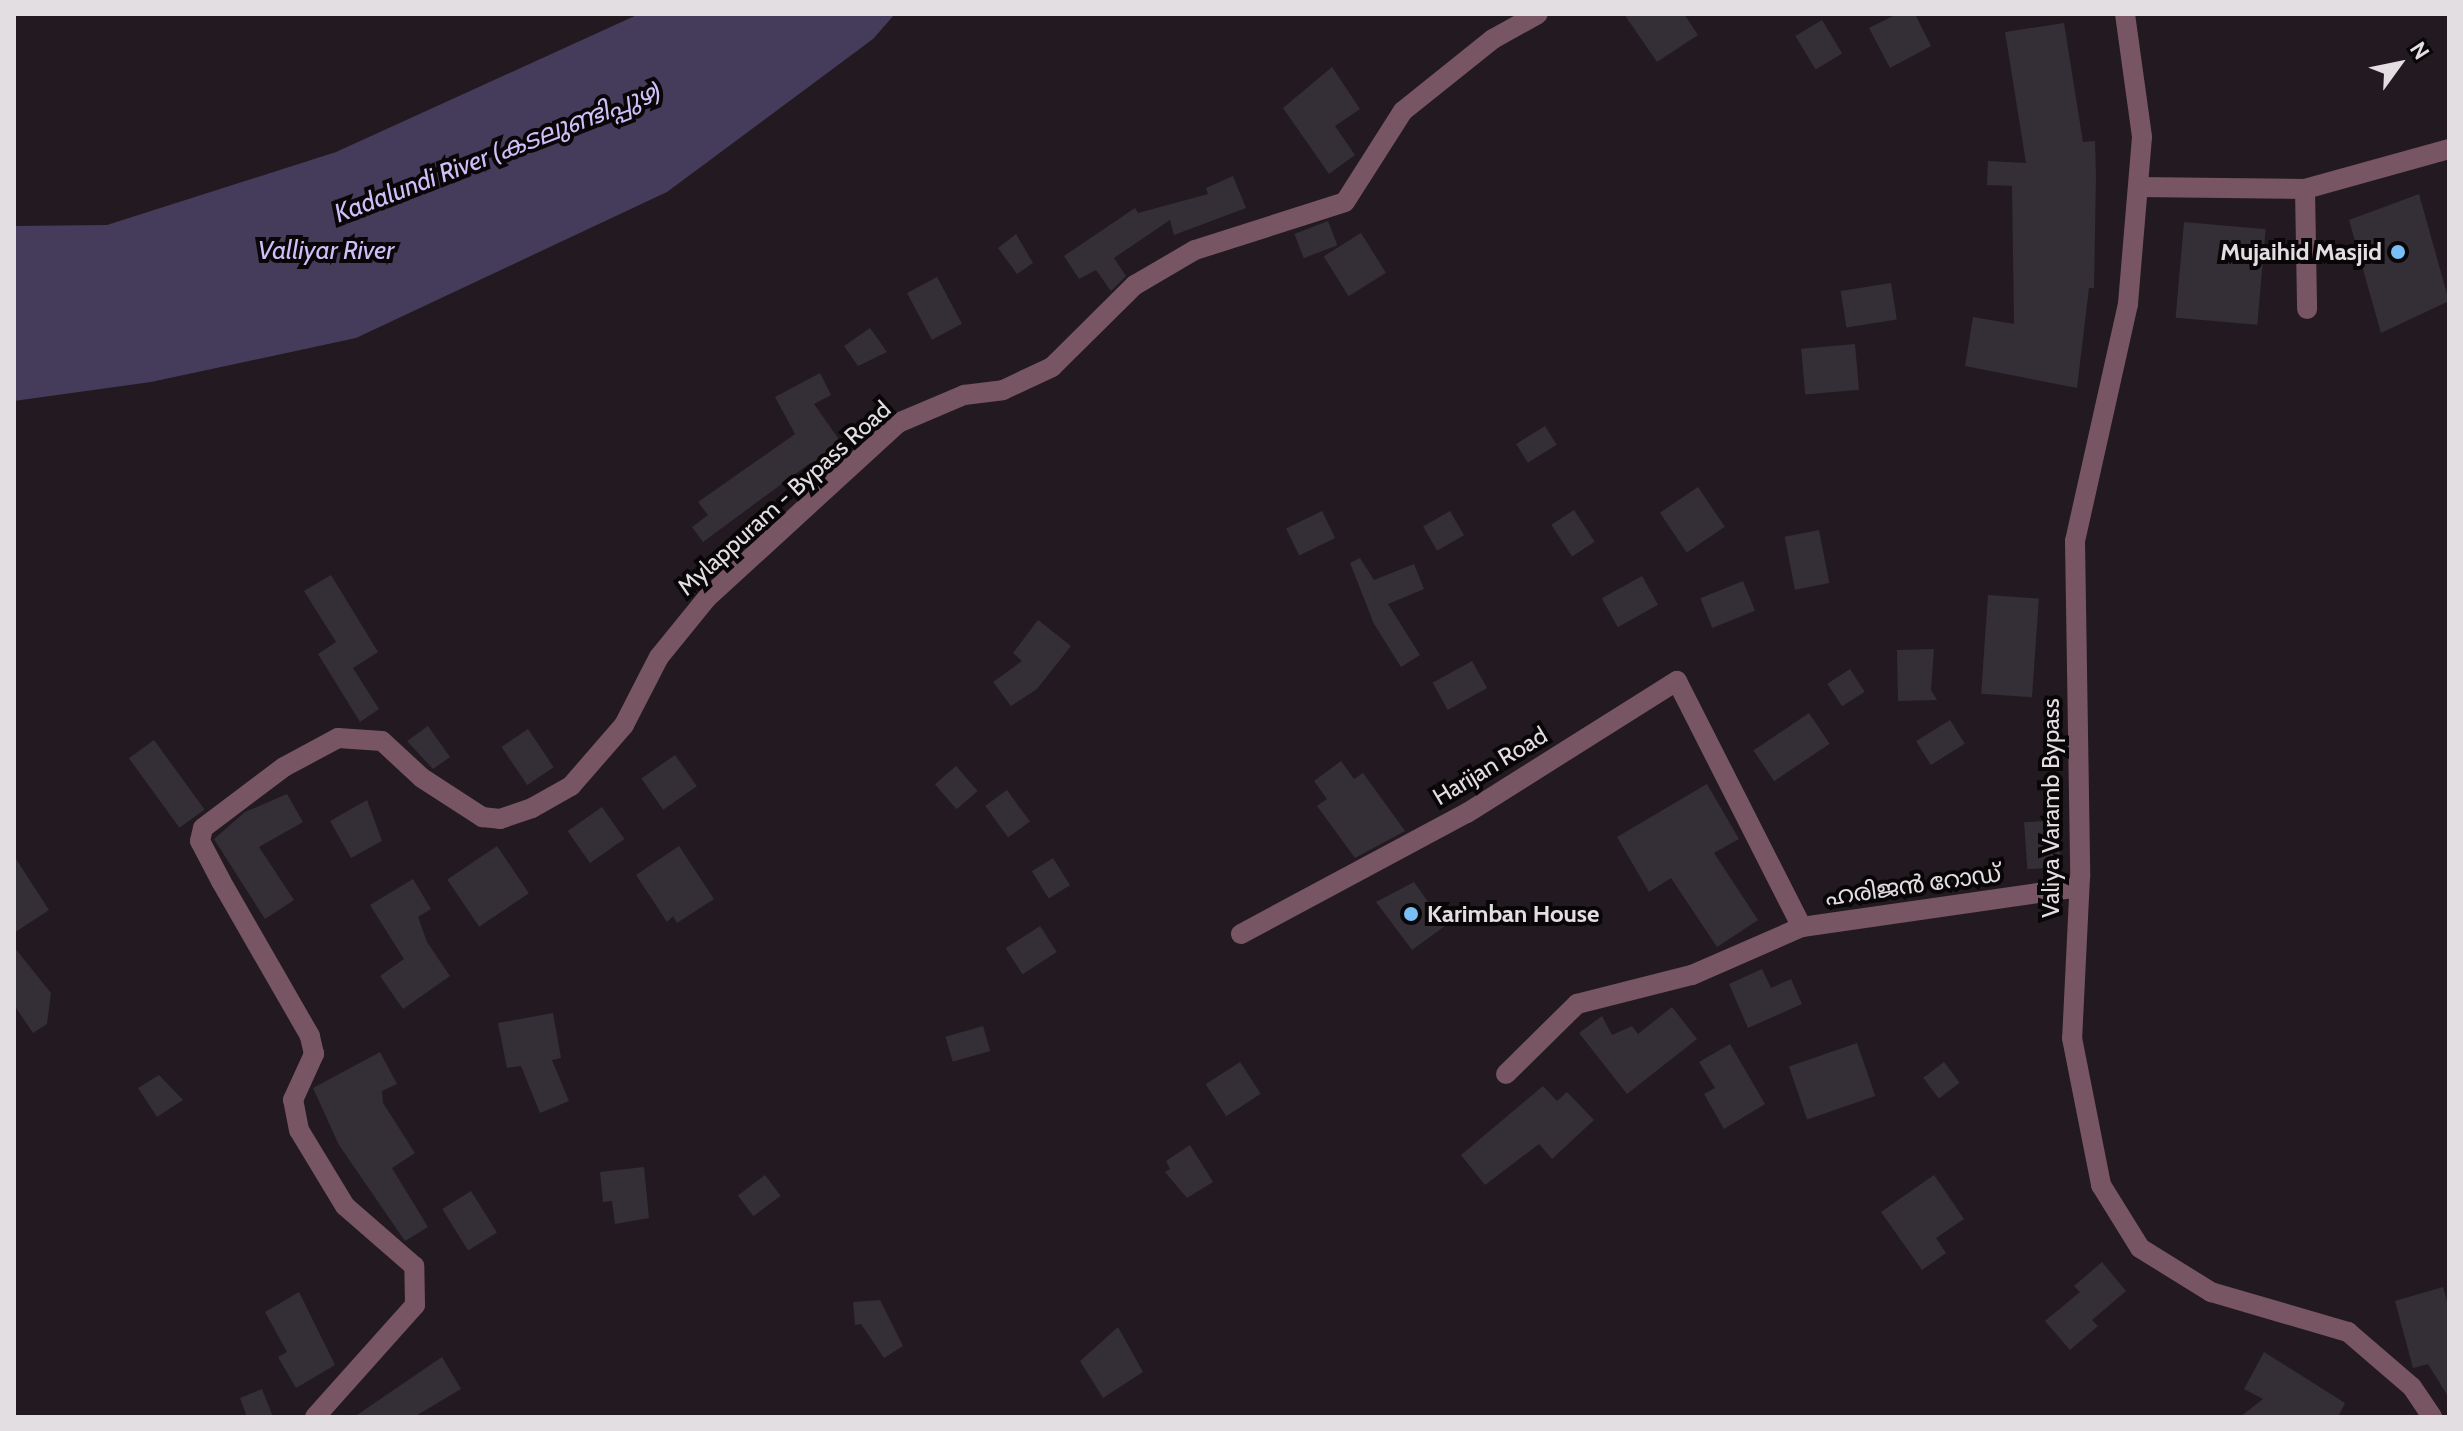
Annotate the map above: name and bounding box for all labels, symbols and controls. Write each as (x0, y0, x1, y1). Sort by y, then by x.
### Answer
north arrow (2359, 24, 2439, 104)
text: N (2404, 37, 2435, 65)
water label: Kadalundi River (കടലുണ്ടിപ്പുഴ) (330, 76, 666, 230)
water label: Valliyar River (258, 235, 394, 267)
place label: Mujaihid Masjid (2220, 238, 2382, 266)
marker: Mujaihid Masjid (2389, 243, 2407, 261)
street label: Mylappuram - Bypass Road (672, 395, 896, 601)
street label: Valiya Varamb Bypass (2037, 698, 2065, 918)
street label: Harijan Road (1428, 721, 1552, 811)
street label: ഹരിജൻ റോഡ് (1823, 858, 2003, 912)
place label: Karimban House (1427, 900, 1599, 928)
marker: Karimban House (1402, 905, 1420, 923)

